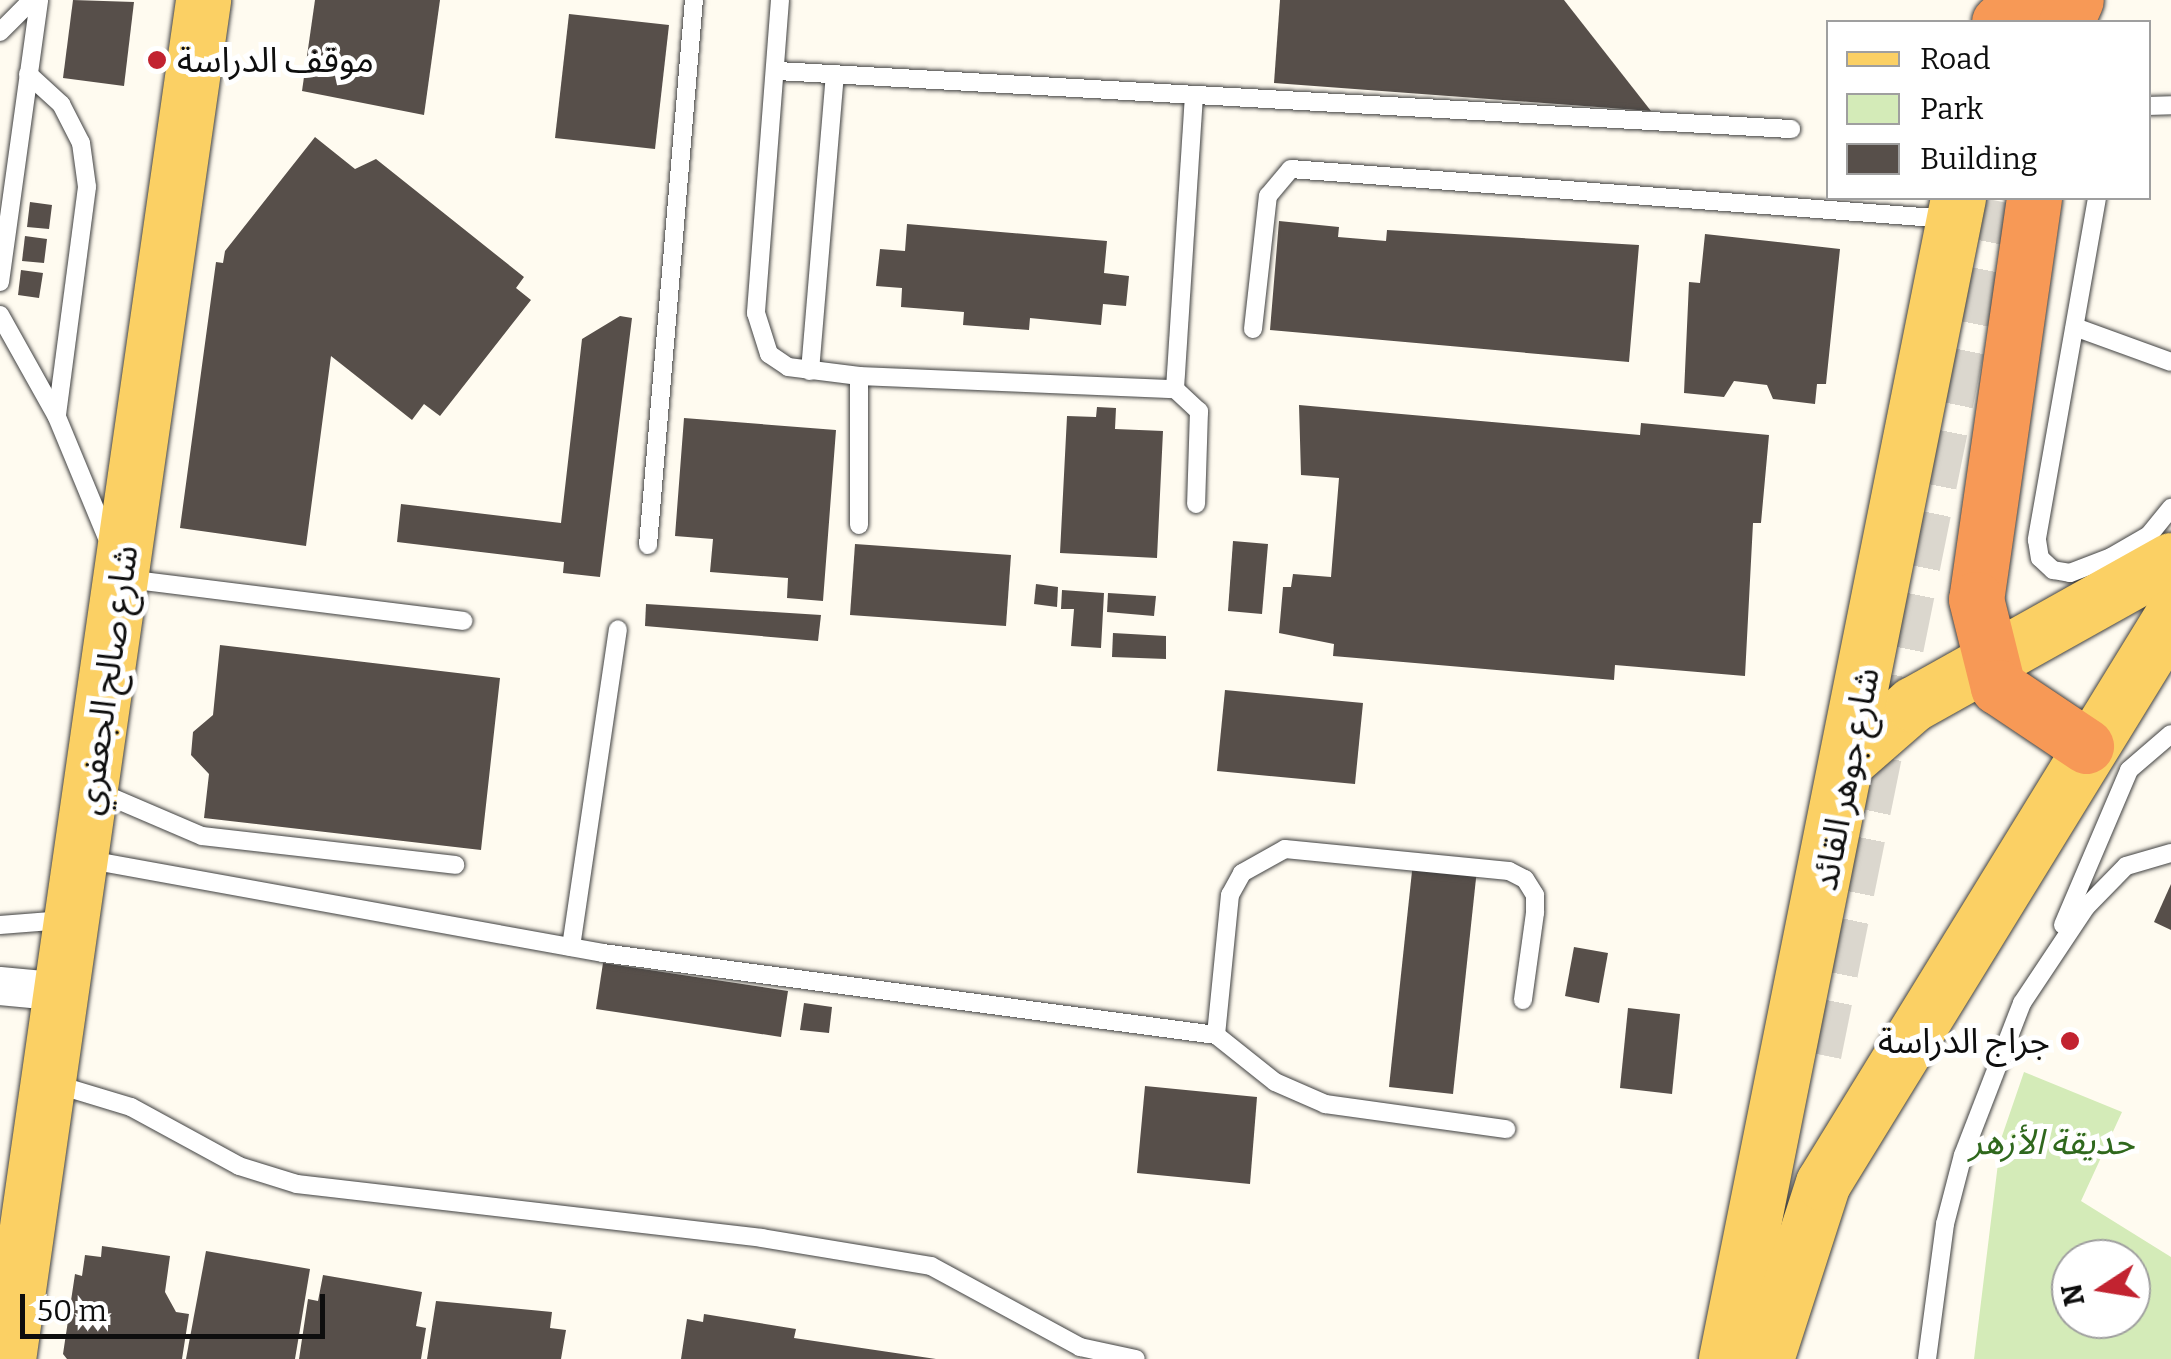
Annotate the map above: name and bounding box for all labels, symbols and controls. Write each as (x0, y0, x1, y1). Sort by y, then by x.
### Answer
legend (1826, 20, 2151, 200)
place label: موقف الدراسة (177, 39, 374, 81)
text: Road (1920, 41, 1991, 77)
marker: موقف الدراسة (146, 49, 168, 71)
text: Park (1920, 91, 1983, 127)
text: Building (1920, 141, 2038, 177)
street label: شارع صالح الجعفري (67, 543, 147, 817)
street label: شارع جوهر القائد (1804, 664, 1888, 894)
place label: جراج الدراسة (1878, 1020, 2050, 1062)
marker: جراج الدراسة (2059, 1030, 2081, 1052)
park label: حديقة الأزهر (1970, 1121, 2134, 1163)
north arrow (2051, 1239, 2151, 1339)
scale bar (25, 1274, 330, 1336)
text: N (2055, 1281, 2092, 1309)
text: 50 m (37, 1293, 107, 1329)

